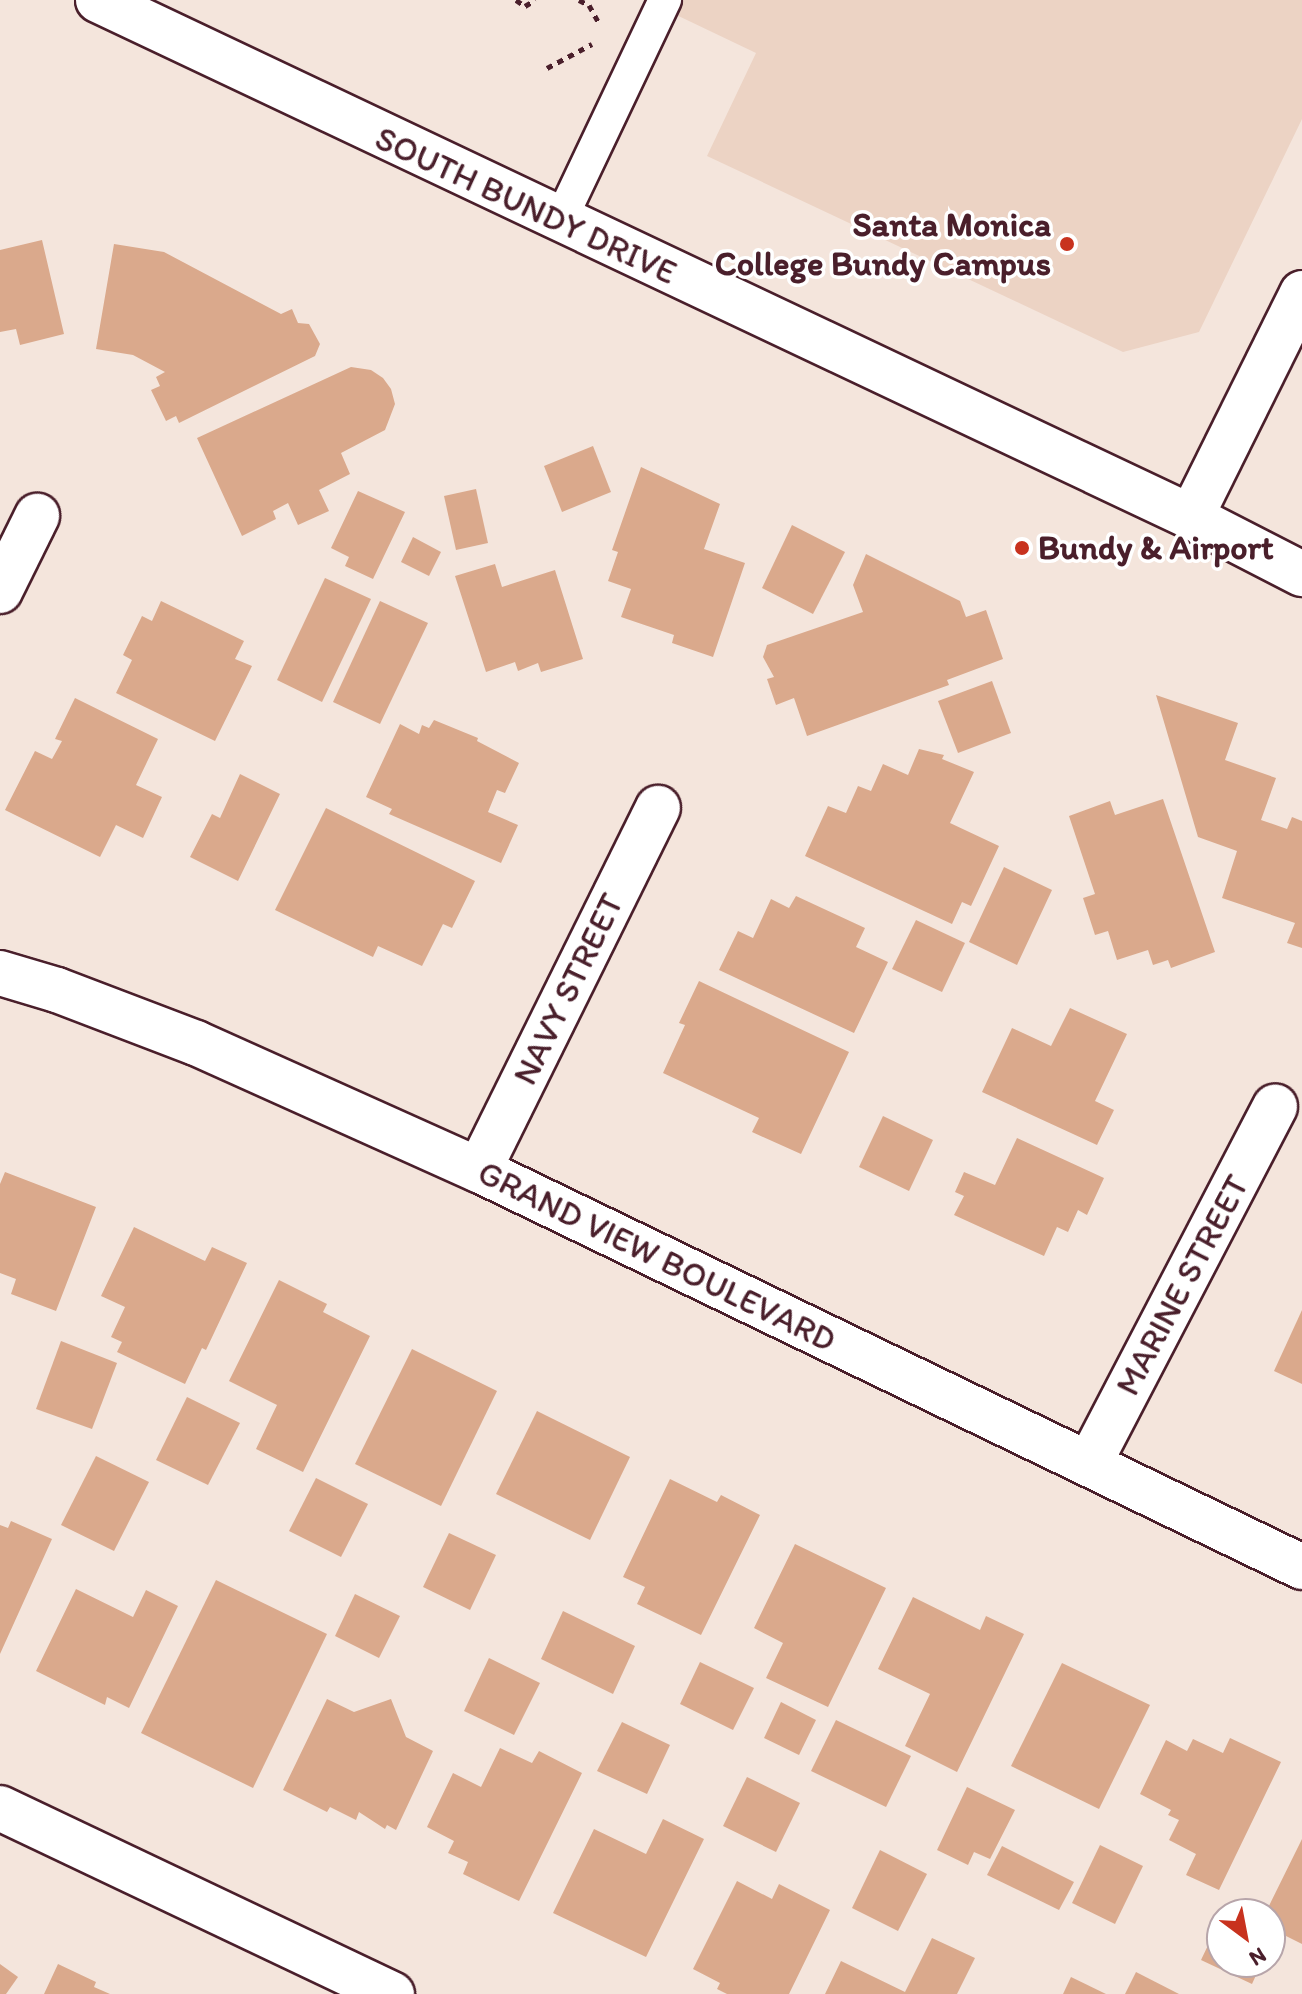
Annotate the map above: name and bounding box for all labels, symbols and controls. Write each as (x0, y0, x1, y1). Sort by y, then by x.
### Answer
street label: SOUTH BUNDY DRIVE (368, 117, 684, 293)
place label: Santa Monica College Bundy Campus (714, 204, 1051, 284)
marker: Santa Monica College Bundy Campus (1058, 235, 1076, 253)
place label: Bundy & Airport (1038, 528, 1274, 568)
marker: Bundy & Airport (1013, 539, 1031, 557)
street label: NAVY STREET (504, 887, 632, 1091)
street label: GRAND VIEW BOULEVARD (470, 1151, 844, 1361)
street label: MARINE STREET (1107, 1168, 1257, 1402)
north arrow (1206, 1898, 1286, 1978)
text: N (1244, 1942, 1271, 1972)

